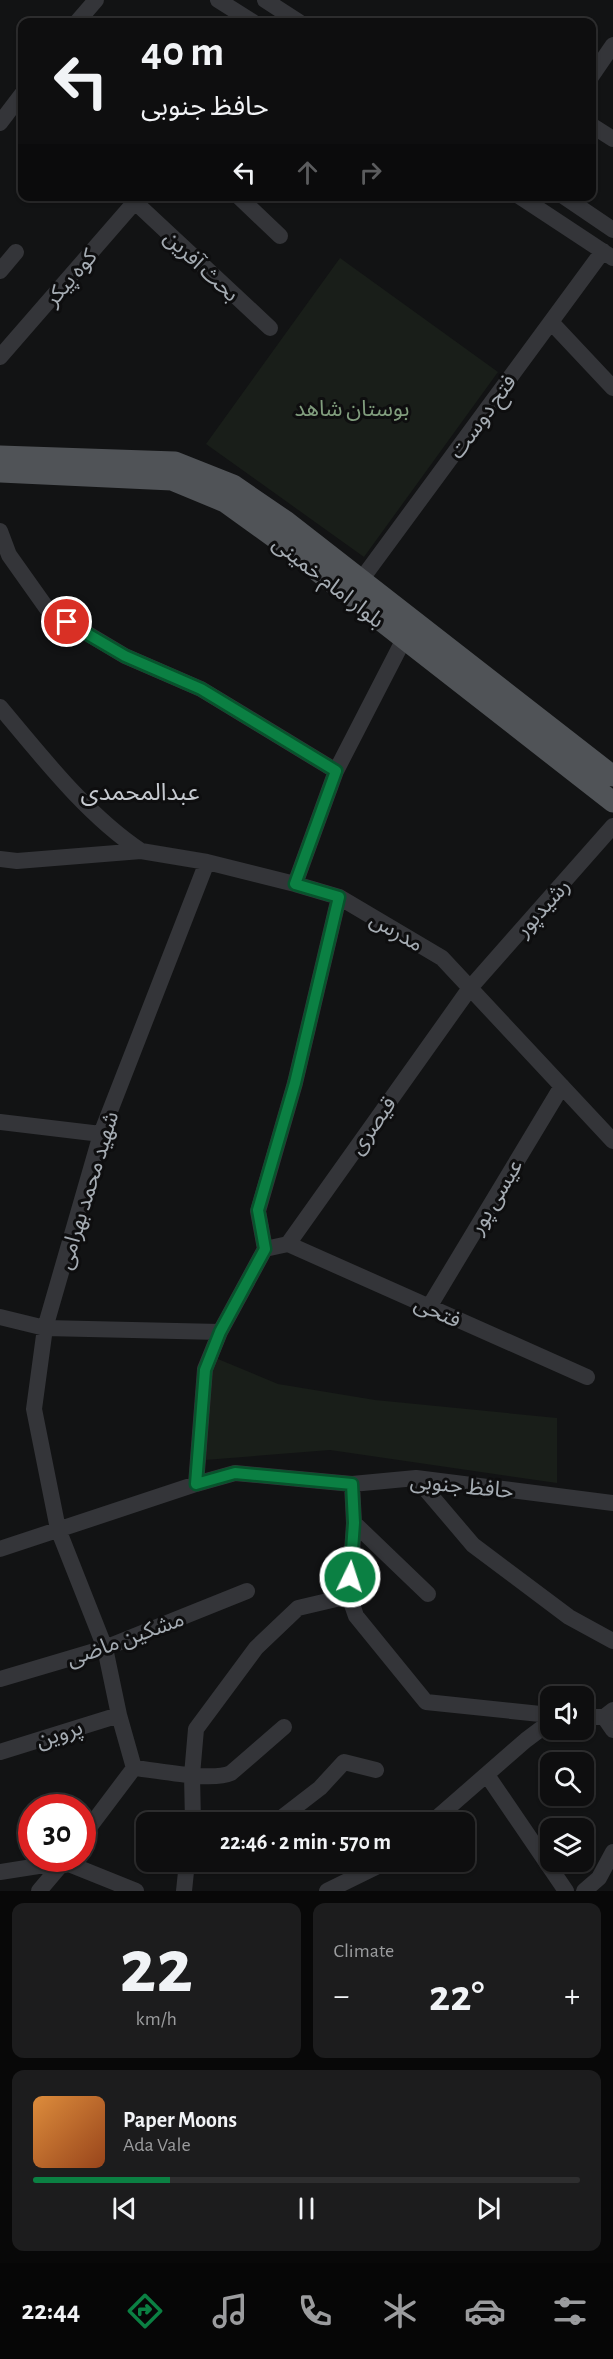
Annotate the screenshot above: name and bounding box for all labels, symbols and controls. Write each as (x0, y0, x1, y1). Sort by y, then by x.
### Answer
text: 40 m (141, 31, 224, 73)
icon: left (42, 42, 120, 120)
text: حافظ جنوبی (141, 93, 269, 120)
icon: left (228, 156, 261, 189)
icon: ahead (291, 156, 324, 189)
icon: right (354, 156, 387, 189)
street label: بحث آفرین (159, 225, 244, 306)
street label: کوه پیکر (40, 245, 104, 313)
street label: فتح دوست (445, 371, 524, 465)
park label: بوستان شاهد (295, 398, 409, 421)
street label: بلوار امام خمینی (265, 532, 388, 636)
pin (41, 596, 92, 647)
icon: arrive (50, 605, 83, 638)
district label: عبدالمحمدی (80, 781, 200, 806)
street label: رشیدپور (511, 874, 577, 944)
street label: مدرس (365, 908, 427, 957)
street label: قیصری (345, 1093, 401, 1159)
street label: شهید محمد بهرامی (53, 1109, 123, 1272)
street label: عیسی پور (465, 1155, 529, 1240)
street label: فتحی (411, 1292, 464, 1333)
street label: حافظ جنوبی (409, 1470, 515, 1503)
position arrow (318, 1545, 382, 1609)
street label: مشکین ماضی (64, 1608, 187, 1671)
map controls (540, 1686, 594, 1872)
button: sound (540, 1686, 594, 1740)
street label: پروین (33, 1716, 86, 1755)
button: search (540, 1752, 594, 1806)
speed limit sign: 30 (18, 1794, 96, 1872)
button: layers (540, 1818, 594, 1872)
text: 22:46 · 2 min · 570 m (220, 1831, 391, 1853)
text: 22 (120, 1929, 193, 2007)
text: Climate (334, 1941, 394, 1961)
text: 22° (429, 1974, 485, 2019)
text: − (334, 1980, 349, 2013)
text: + (564, 1980, 580, 2013)
text: km/h (136, 2009, 177, 2029)
text: Paper Moons (123, 2109, 237, 2131)
text: Ada Vale (123, 2135, 191, 2155)
icon: previous (108, 2192, 141, 2225)
icon: pause (290, 2192, 323, 2225)
icon: next (472, 2192, 505, 2225)
icon: directions (124, 2290, 166, 2332)
icon: music (209, 2290, 251, 2332)
icon: phone (294, 2290, 336, 2332)
icon: climate (379, 2290, 421, 2332)
icon: car (464, 2290, 506, 2332)
icon: filters (549, 2290, 591, 2332)
text: 22:44 (22, 2297, 80, 2324)

